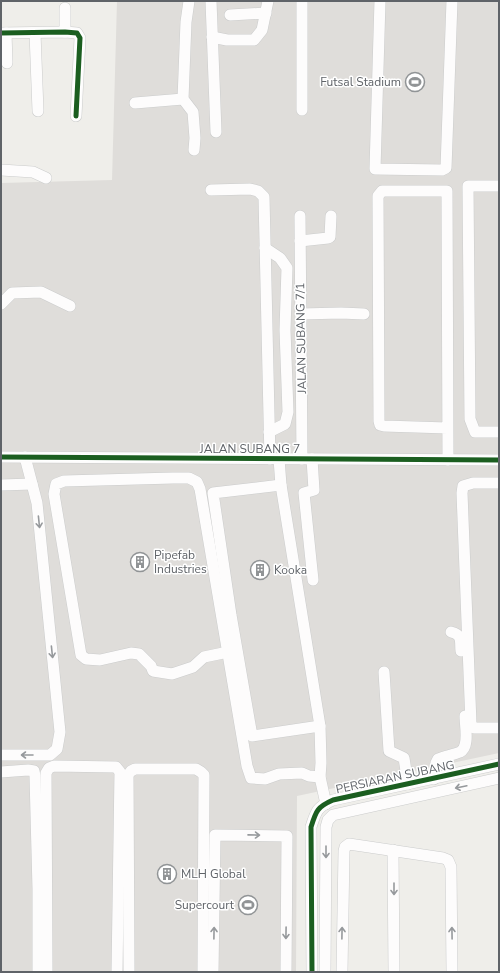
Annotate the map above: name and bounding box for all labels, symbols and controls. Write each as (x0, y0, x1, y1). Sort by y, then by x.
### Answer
sports icon: Futsal Stadium (404, 71, 426, 93)
place label: Futsal Stadium (320, 74, 401, 90)
street label: JALAN SUBANG 7/1 (292, 282, 310, 395)
street label: JALAN SUBANG 7 (199, 441, 300, 457)
one-way arrow (35, 515, 42, 528)
place label: Pipefab Industries (154, 547, 207, 577)
building icon: Pipefab Industries (129, 551, 151, 573)
building icon: Kooka (249, 559, 271, 581)
place label: Kooka (274, 562, 307, 578)
one-way arrow (48, 645, 55, 658)
one-way arrow (21, 751, 34, 759)
street label: PERSIARAN SUBANG (334, 757, 456, 797)
one-way arrow (455, 783, 468, 791)
one-way arrow (247, 832, 260, 839)
one-way arrow (322, 845, 330, 858)
building icon: MLH Global (156, 863, 178, 885)
place label: MLH Global (181, 866, 246, 882)
one-way arrow (390, 882, 398, 895)
sports icon: Supercourt (237, 894, 259, 916)
place label: Supercourt (175, 897, 235, 913)
one-way arrow (282, 926, 290, 939)
one-way arrow (210, 927, 218, 940)
one-way arrow (339, 927, 346, 940)
one-way arrow (448, 927, 456, 940)

